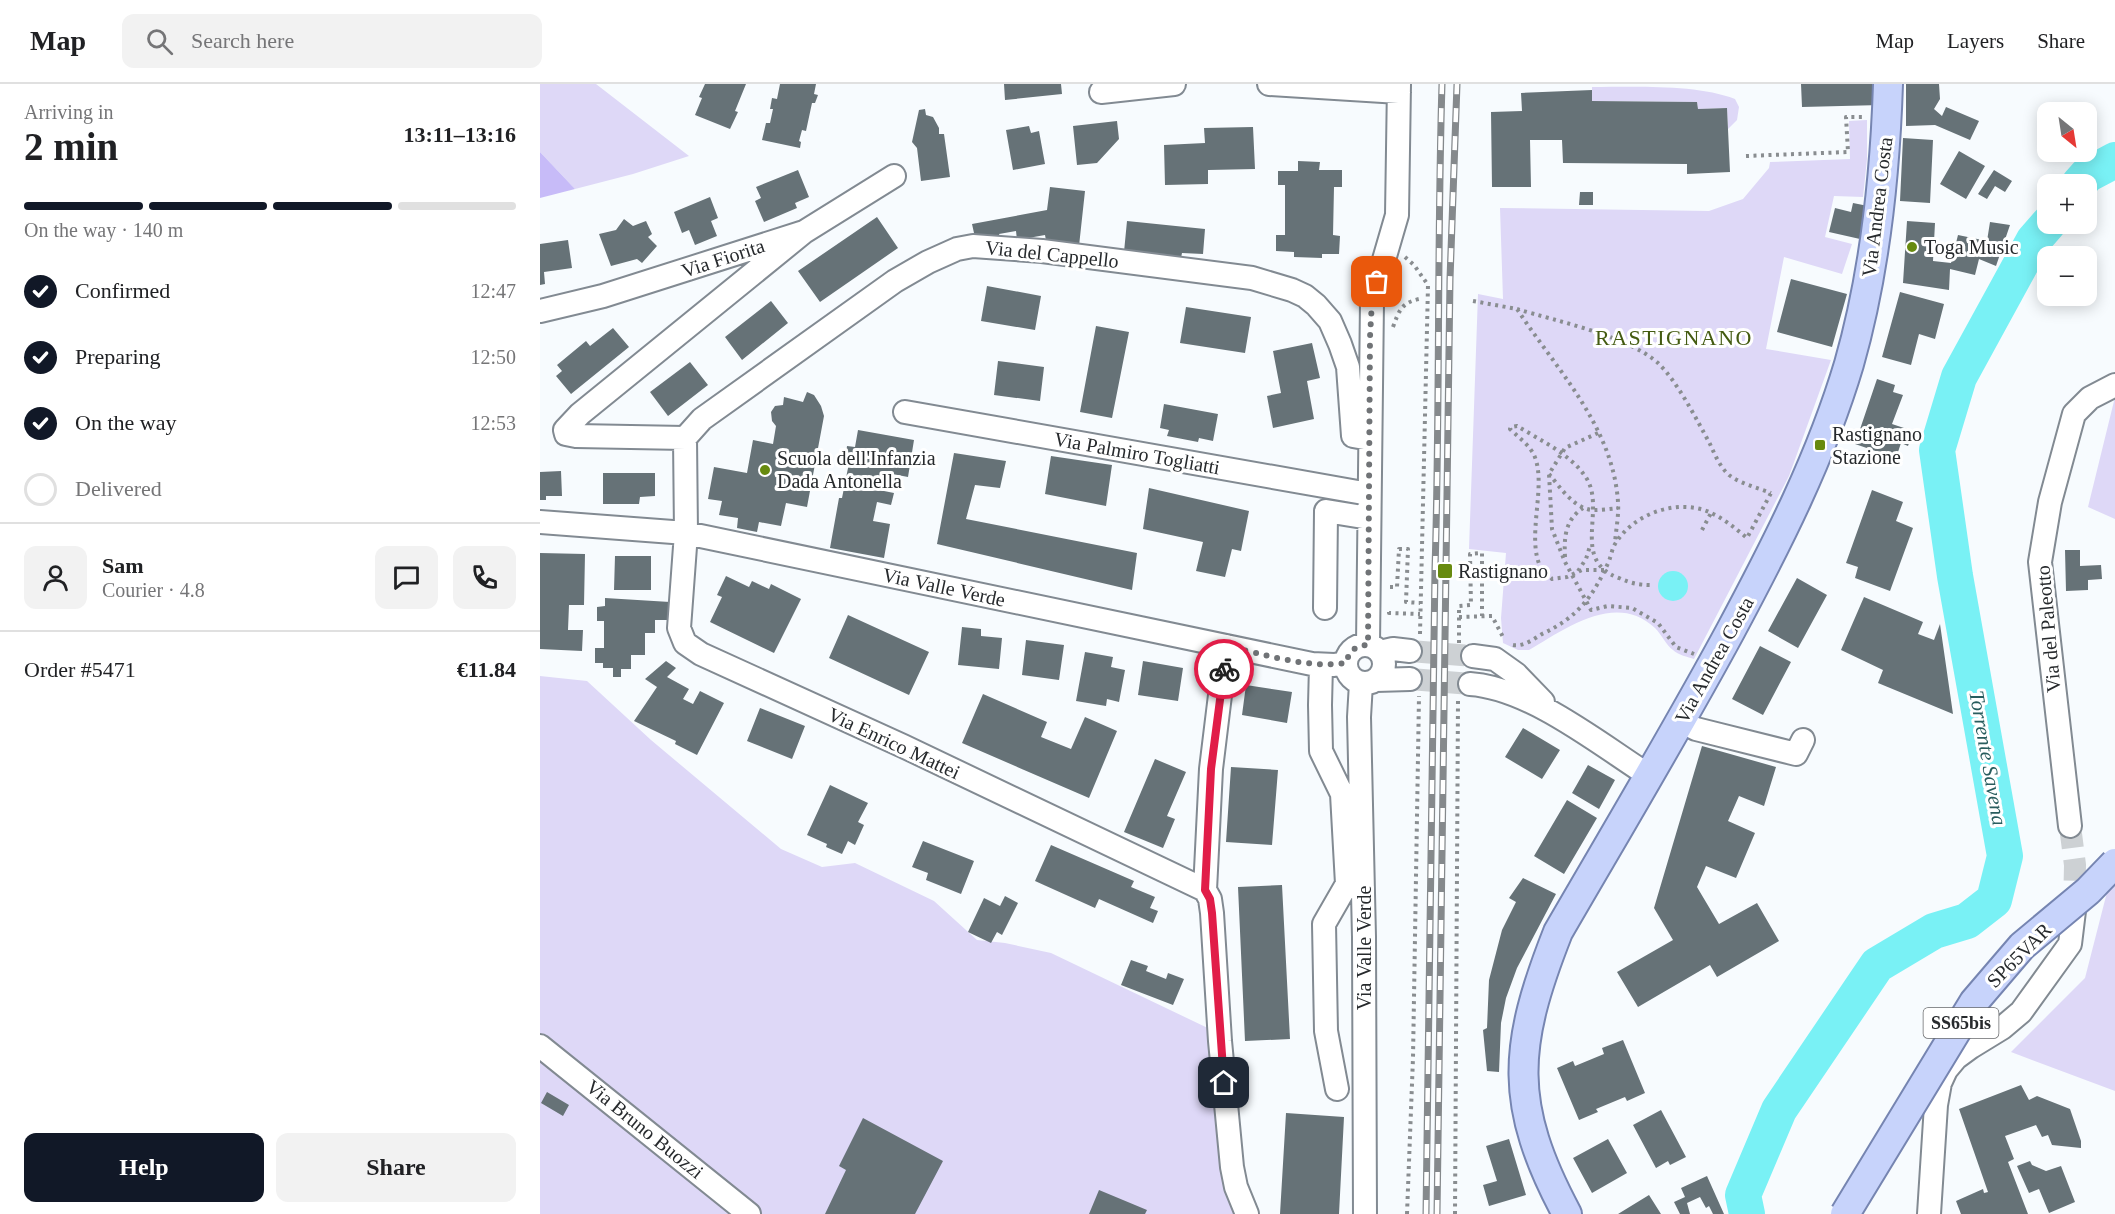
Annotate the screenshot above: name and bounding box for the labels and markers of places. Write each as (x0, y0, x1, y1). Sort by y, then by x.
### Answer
place label: Toga Music (1924, 236, 2019, 259)
marker: Toga Music (1905, 240, 1919, 254)
pin (1351, 256, 1402, 307)
place label: Rastignano Stazione (1832, 423, 1922, 468)
marker: Rastignano Stazione (1813, 438, 1827, 452)
place label: Scuola dell'Infanzia Dada Antonella (777, 447, 936, 492)
marker: Scuola dell'Infanzia Dada Antonella (758, 463, 772, 477)
place label: Rastignano (1458, 560, 1548, 583)
marker: Rastignano (1436, 562, 1454, 580)
pin (1198, 1057, 1249, 1108)

